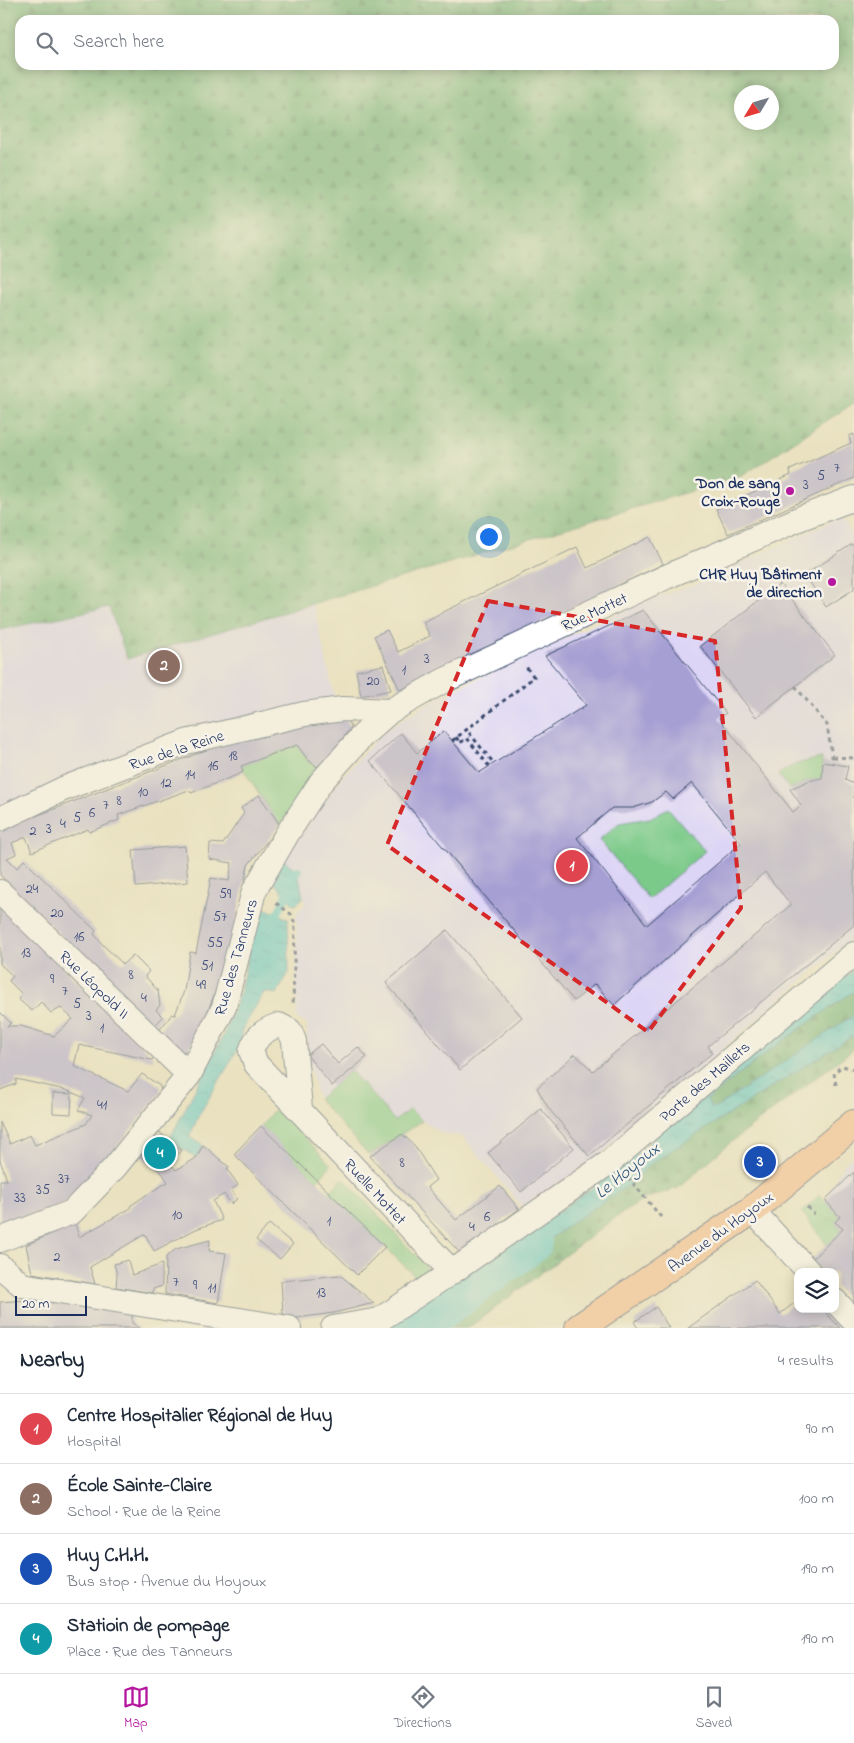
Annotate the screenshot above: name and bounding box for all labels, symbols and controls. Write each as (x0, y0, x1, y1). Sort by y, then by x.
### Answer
search box (15, 15, 839, 70)
icon: search (33, 29, 61, 57)
text: Search here (73, 29, 164, 56)
north arrow (734, 85, 779, 130)
house number: 7 (834, 458, 840, 479)
house number: 5 (817, 466, 825, 487)
place label: Don de sang Croix-Rouge (695, 472, 781, 515)
house number: 3 (803, 475, 809, 496)
marker: Don de sang Croix-Rouge (784, 485, 796, 497)
your location (476, 524, 502, 550)
place label: CHR Huy Bâtiment de direction (699, 563, 823, 605)
marker: CHR Huy Bâtiment de direction (826, 576, 838, 588)
street label: Rue Mottet (558, 587, 632, 639)
pin: 2 (148, 647, 180, 685)
house number: 3 (424, 649, 430, 670)
house number: 1 (402, 660, 407, 681)
house number: 20 (366, 671, 380, 692)
street label: Rue de la Reine (126, 724, 228, 778)
house number: 18 (228, 746, 238, 767)
house number: 16 (208, 756, 218, 777)
house number: 14 (185, 765, 195, 786)
house number: 12 (160, 773, 172, 794)
house number: 10 (138, 782, 148, 803)
house number: 8 (116, 791, 122, 812)
house number: 7 (103, 795, 109, 816)
house number: 6 (89, 803, 95, 824)
house number: 5 (73, 808, 81, 829)
house number: 4 (60, 814, 66, 835)
house number: 3 (46, 819, 52, 840)
house number: 2 (30, 821, 37, 842)
pin: 1 (556, 847, 588, 885)
house number: 24 (26, 879, 39, 900)
house number: 59 (219, 884, 232, 905)
street label: Rue des Tanneurs (209, 896, 265, 1019)
house number: 20 (50, 903, 64, 924)
house number: 57 (213, 907, 227, 928)
house number: 16 (74, 927, 84, 948)
house number: 55 (207, 933, 223, 954)
house number: 13 (21, 943, 31, 964)
street label: Rue Léopold II (53, 945, 134, 1025)
house number: 51 (201, 956, 214, 977)
house number: 8 (128, 965, 134, 986)
house number: 9 (50, 969, 55, 990)
house number: 49 (196, 975, 207, 996)
house number: 7 (62, 981, 68, 1002)
house number: 4 (141, 988, 147, 1009)
house number: 5 (73, 994, 81, 1015)
house number: 3 (86, 1006, 92, 1027)
house number: 1 (100, 1018, 105, 1039)
street label: Porte des Maillets (655, 1036, 756, 1129)
house number: 41 (97, 1095, 108, 1116)
pin: 4 (144, 1134, 176, 1172)
water label: Le Hoyoux (590, 1136, 668, 1206)
pin: 3 (744, 1143, 776, 1181)
house number: 8 (399, 1153, 405, 1174)
street label: Ruelle Mottet (337, 1154, 412, 1231)
house number: 37 (58, 1169, 70, 1190)
house number: 35 (36, 1180, 50, 1201)
street label: Avenue du Hoyoux (663, 1186, 779, 1279)
house number: 33 (14, 1188, 26, 1209)
house number: 10 (172, 1205, 182, 1226)
house number: 6 (484, 1207, 490, 1228)
house number: 1 (327, 1211, 332, 1232)
house number: 4 (469, 1217, 475, 1238)
house number: 2 (54, 1247, 61, 1268)
map controls (794, 1268, 839, 1313)
button: layers (794, 1268, 839, 1313)
house number: 7 (173, 1272, 179, 1293)
house number: 9 (193, 1275, 198, 1296)
house number: 11 (208, 1278, 217, 1299)
house number: 13 (316, 1283, 326, 1304)
scale bar (15, 1293, 88, 1316)
text: 20 m (22, 1294, 49, 1315)
text: Nearby (20, 1346, 84, 1376)
text: 4 results (778, 1349, 834, 1373)
text: Centre Hospitalier Régional de Huy (67, 1403, 332, 1430)
text: 1 (33, 1417, 39, 1441)
text: 90 m (806, 1417, 834, 1441)
text: Hospital (67, 1430, 121, 1454)
text: École Sainte-Claire (67, 1473, 212, 1500)
text: 2 (32, 1487, 40, 1511)
text: 100 m (799, 1487, 834, 1511)
text: School · Rue de la Reine (67, 1500, 221, 1524)
text: Huy C.H.H. (67, 1543, 148, 1570)
text: 3 (33, 1557, 39, 1581)
text: 190 m (801, 1557, 834, 1581)
text: Bus stop · Avenue du Hoyoux (67, 1570, 267, 1594)
text: Statioin de pompage (67, 1613, 230, 1640)
text: 4 (33, 1627, 39, 1651)
text: 190 m (801, 1627, 834, 1651)
text: Place · Rue des Tanneurs (67, 1640, 233, 1664)
tab: Map (122, 1683, 150, 1734)
tab: Directions (394, 1683, 452, 1734)
tab: Saved (696, 1683, 732, 1734)

